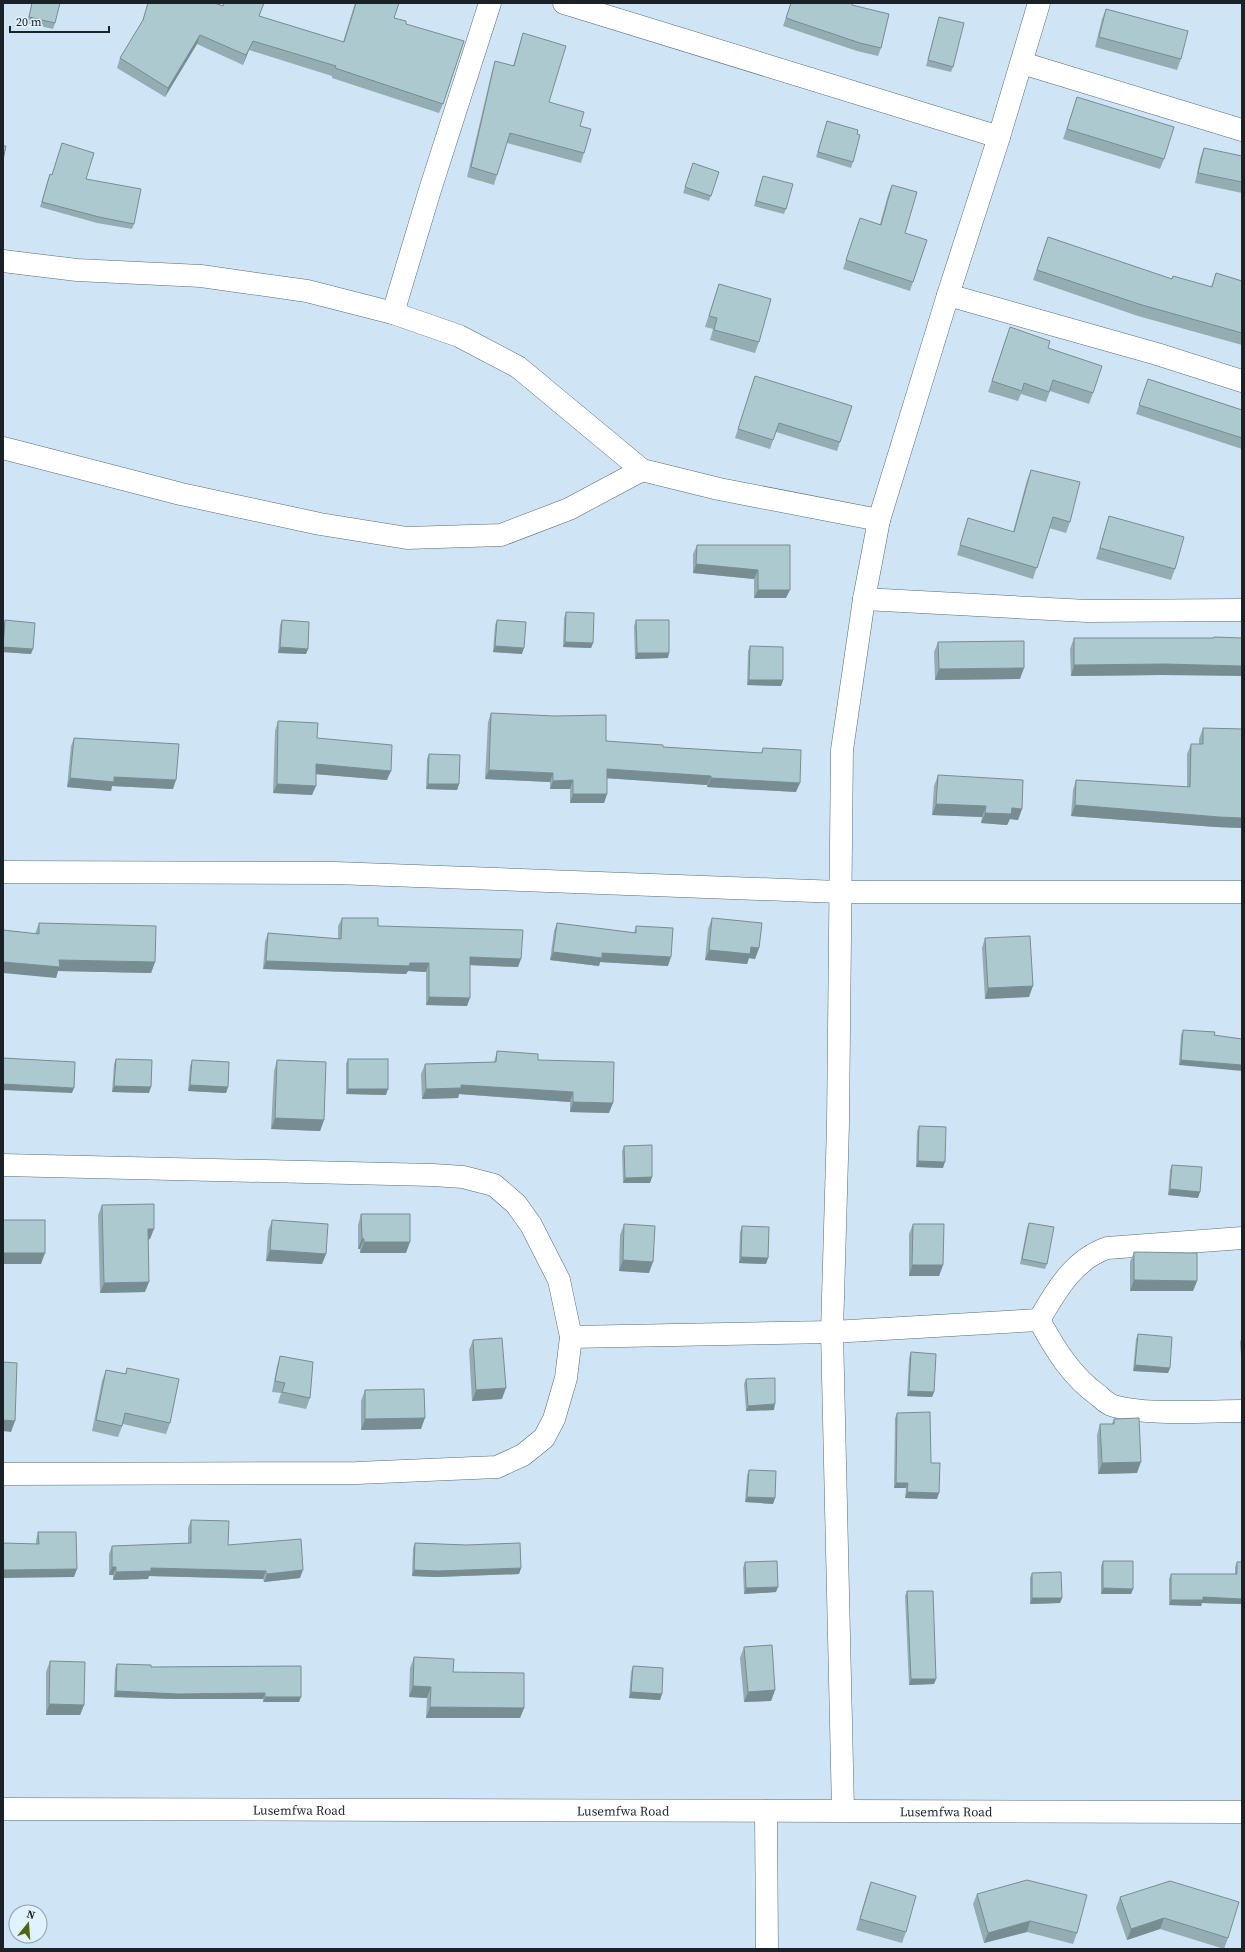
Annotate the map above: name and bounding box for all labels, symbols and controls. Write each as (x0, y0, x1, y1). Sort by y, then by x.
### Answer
scale bar (10, 8, 109, 34)
text: 20 m (16, 14, 42, 30)
street label: Lusemfwa Road (253, 1801, 346, 1818)
street label: Lusemfwa Road (577, 1802, 670, 1819)
street label: Lusemfwa Road (900, 1803, 993, 1820)
north arrow (8, 1904, 48, 1944)
text: N (25, 1907, 37, 1923)

